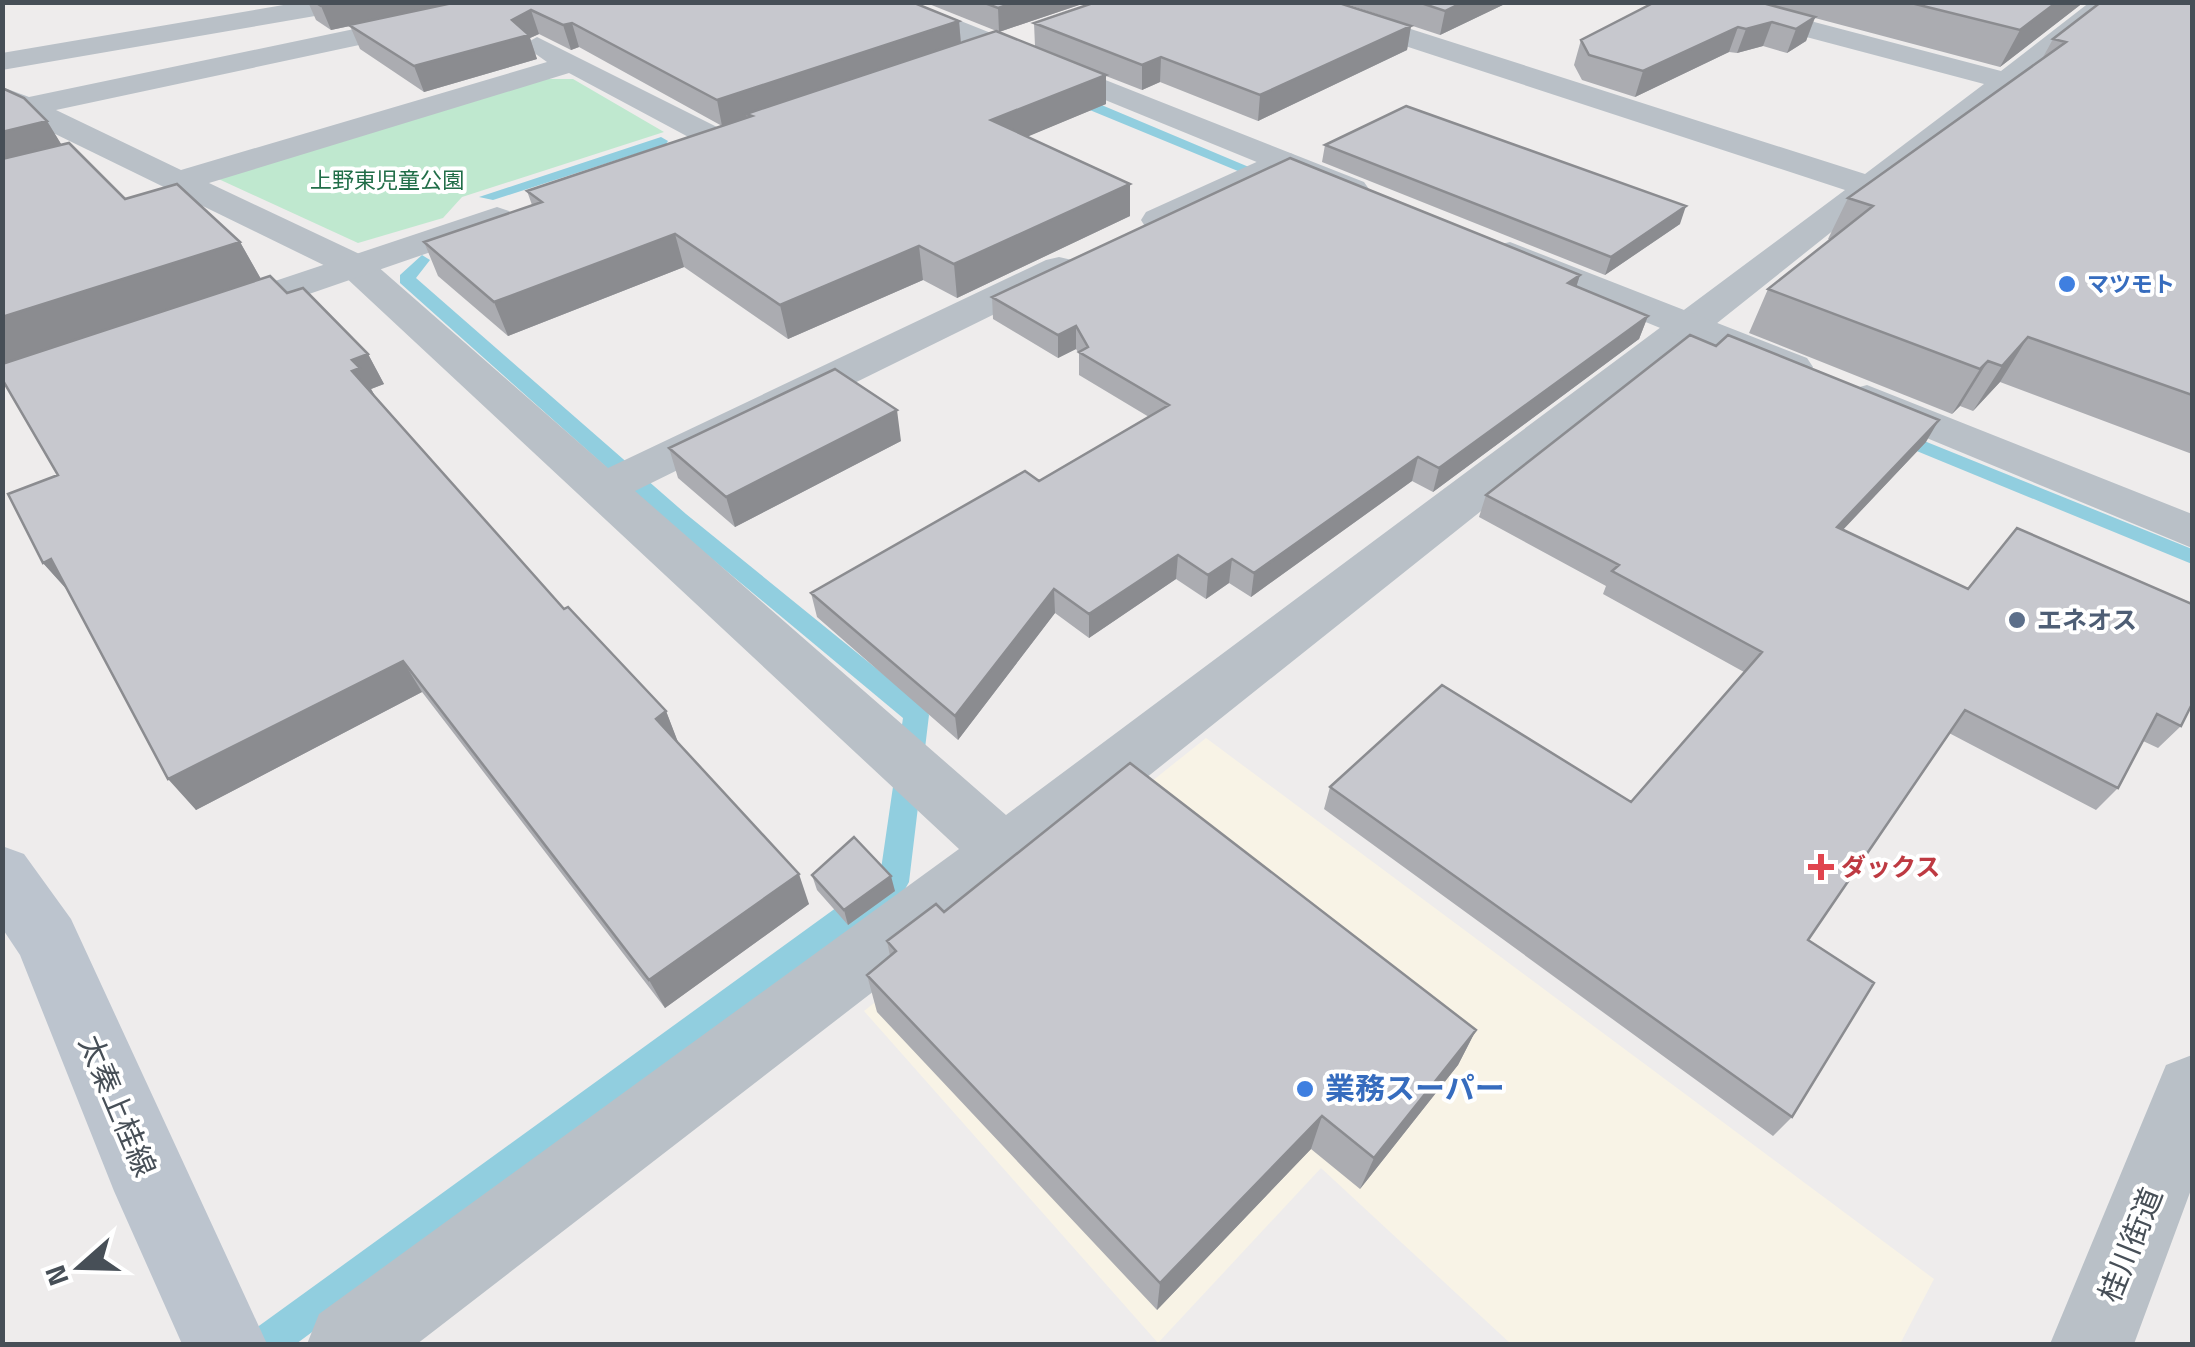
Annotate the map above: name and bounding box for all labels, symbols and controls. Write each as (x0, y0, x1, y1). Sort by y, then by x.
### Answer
park label: 上野東児童公園 (310, 163, 464, 197)
place label: マツモト (2087, 267, 2175, 301)
marker: マツモト (2056, 273, 2078, 295)
place label: エネオス (2037, 601, 2137, 639)
marker: エネオス (2006, 609, 2028, 631)
place label: ダックス (1841, 848, 1940, 886)
marker: ダックス (1810, 856, 1832, 878)
street label: 太秦上桂線 (67, 1028, 168, 1184)
place label: 業務スーパー (1325, 1065, 1505, 1111)
marker: 業務スーパー (1294, 1078, 1316, 1100)
street label: 桂川街道 (2086, 1180, 2174, 1309)
north arrow (30, 1217, 130, 1317)
text: N (33, 1259, 80, 1292)

